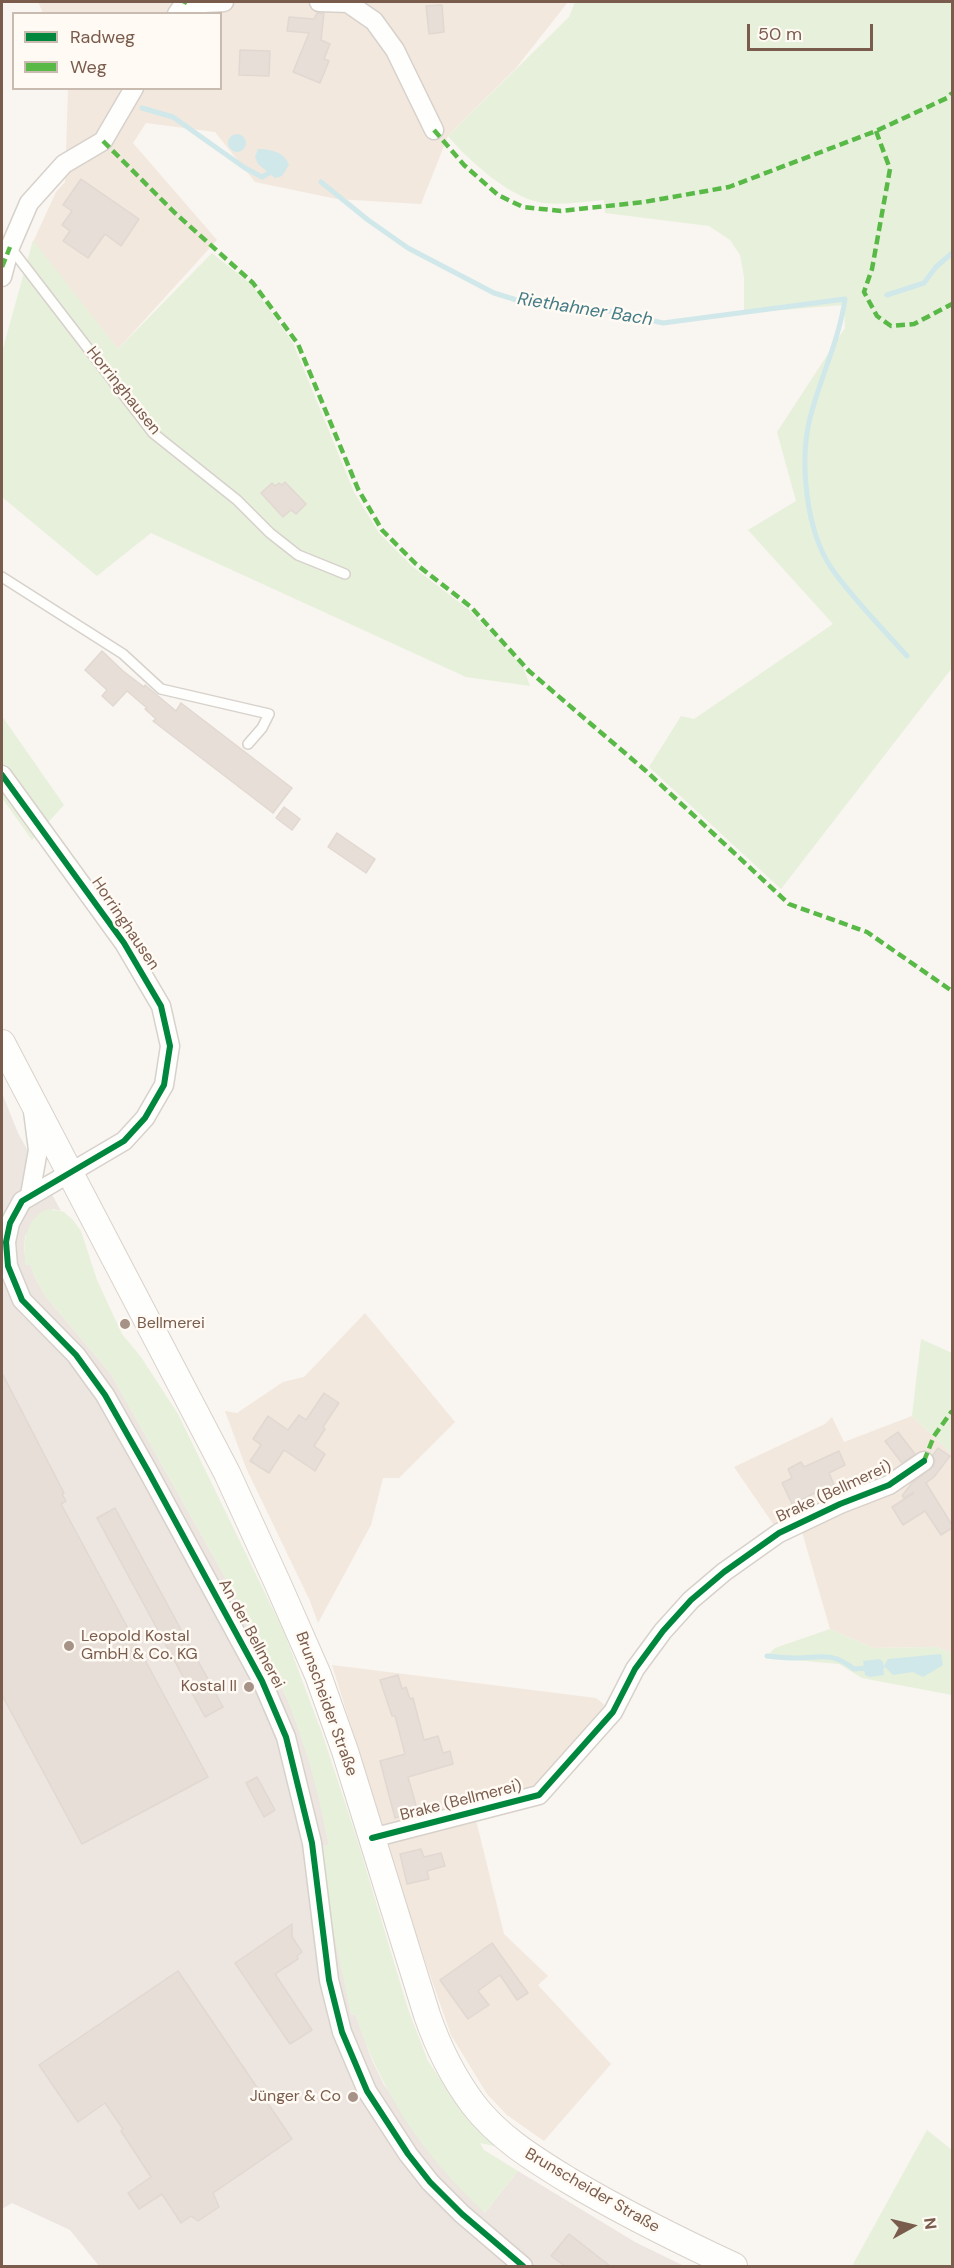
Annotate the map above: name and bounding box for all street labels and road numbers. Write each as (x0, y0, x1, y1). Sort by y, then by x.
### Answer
street label: Horringhausen (82, 343, 164, 439)
street label: Horringhausen (87, 874, 163, 974)
street label: Brake (Bellmerei) (773, 1457, 895, 1527)
street label: An der Bellmerei (214, 1576, 288, 1692)
street label: Brunscheider Straße (291, 1629, 361, 1779)
street label: Brake (Bellmerei) (398, 1777, 524, 1825)
street label: Brunscheider Straße (521, 2145, 663, 2237)

